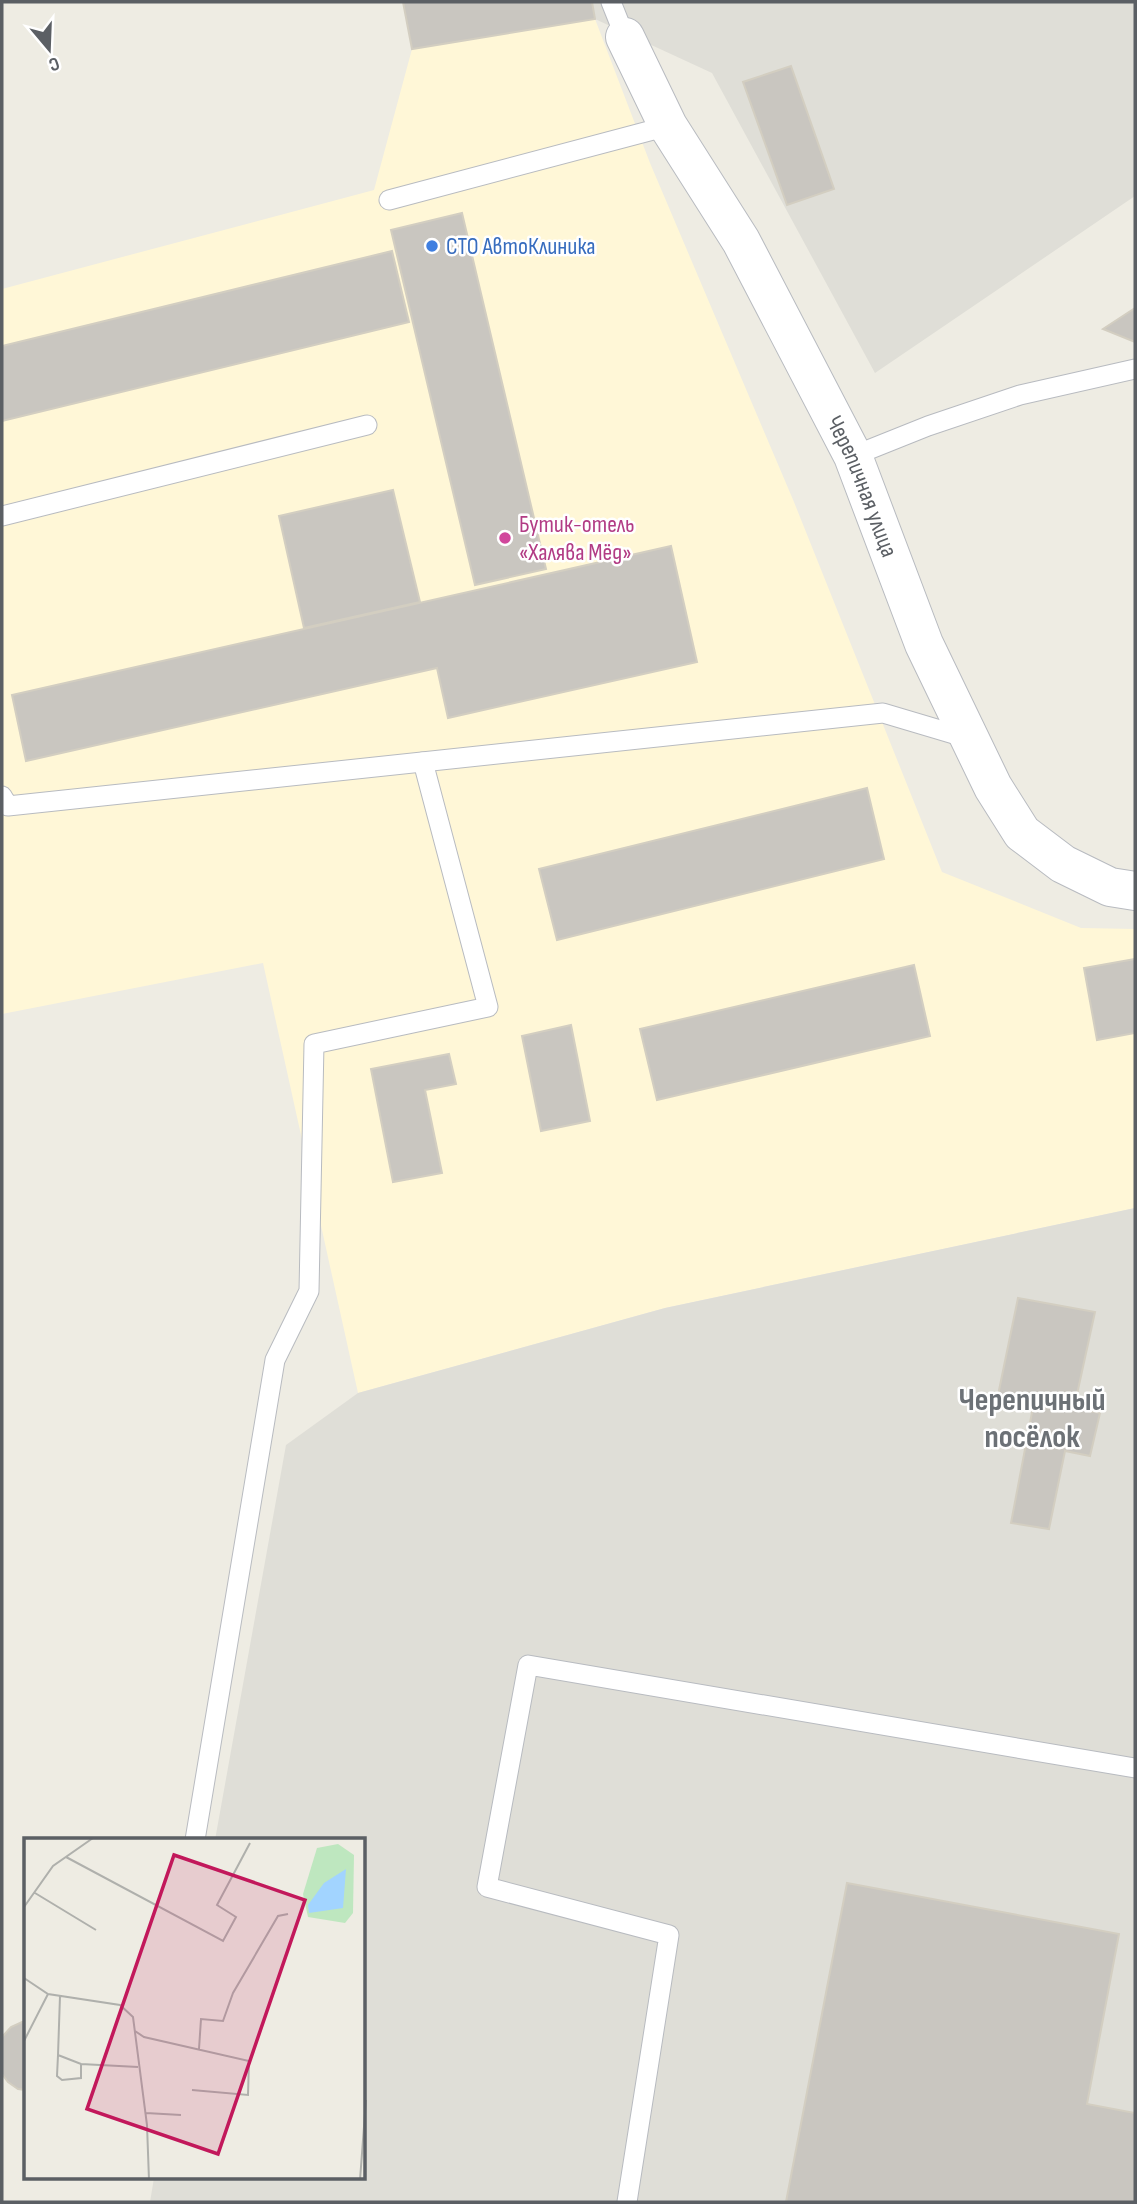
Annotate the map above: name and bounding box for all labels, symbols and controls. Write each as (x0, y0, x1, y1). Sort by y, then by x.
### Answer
north arrow (14, 14, 84, 84)
text: С (45, 51, 62, 76)
place label: СТО АвтоКлиника (446, 232, 596, 261)
marker: СТО АвтоКлиника (424, 238, 440, 254)
street label: Черепичная улица (820, 411, 904, 561)
place label: Бутик-отель «Халява Мёд» (519, 510, 635, 567)
marker: Бутик-отель «Халява Мёд» (497, 530, 513, 546)
district label: Черепичный посёлок (959, 1381, 1105, 1457)
inset map (24, 1838, 366, 2180)

